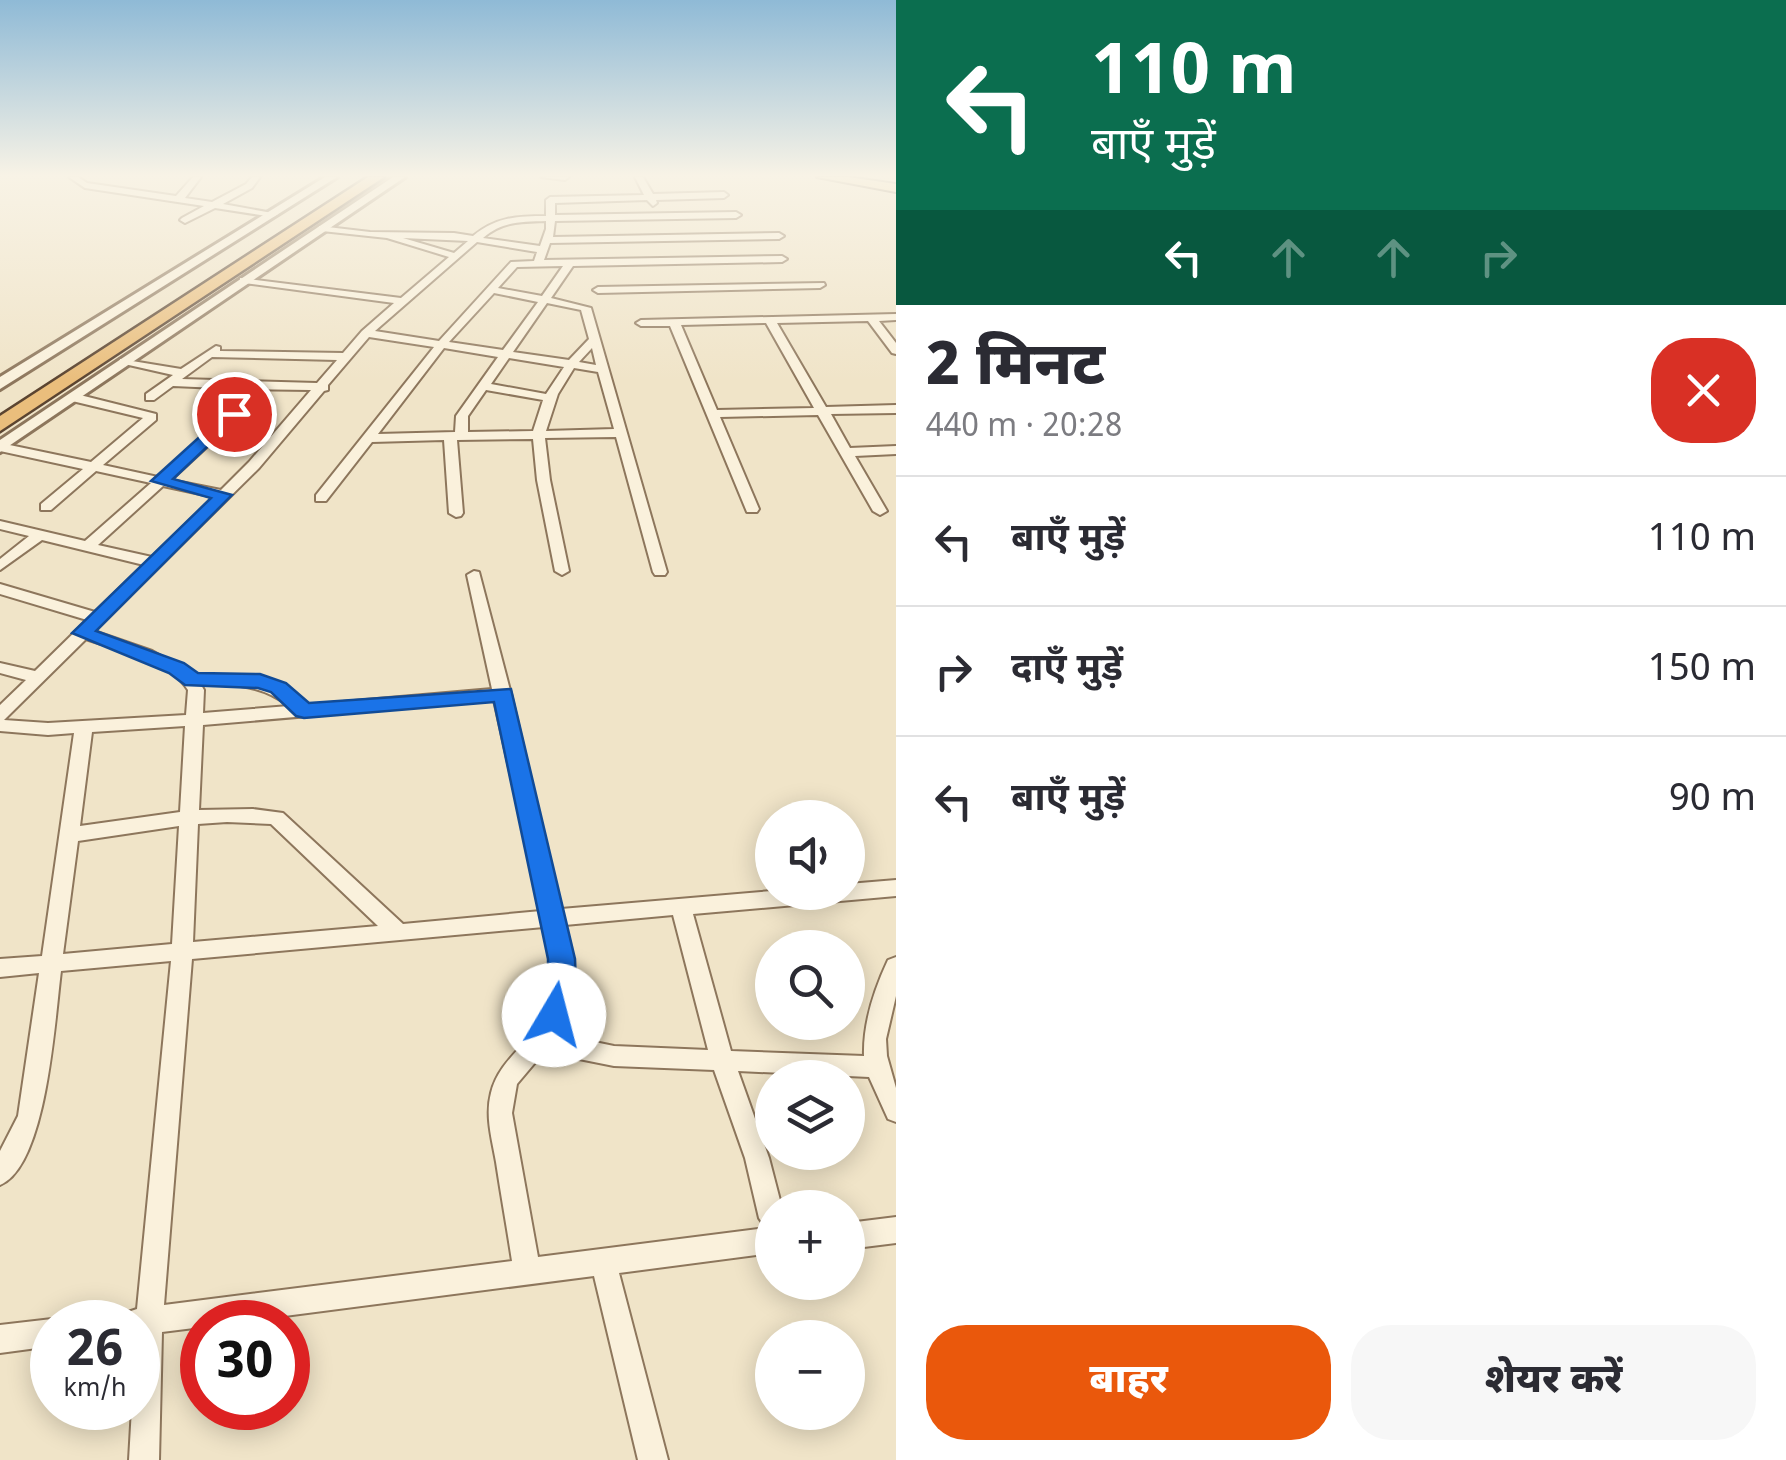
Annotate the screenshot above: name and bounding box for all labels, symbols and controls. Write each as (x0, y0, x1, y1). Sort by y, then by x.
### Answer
text: 110 m (1091, 30, 1297, 122)
icon: left (926, 40, 1056, 170)
text: बाएँ मुड़ें (1091, 119, 1216, 177)
icon: left (1156, 230, 1211, 285)
icon: ahead (1261, 230, 1316, 285)
icon: ahead (1366, 230, 1421, 285)
icon: right (1471, 230, 1526, 285)
text: 2 मिनट (926, 330, 1105, 408)
button: close (1651, 338, 1756, 443)
pin (192, 372, 277, 457)
icon: arrive (207, 387, 262, 442)
text: 440 m · 20:28 (926, 407, 1122, 449)
icon: left (926, 514, 981, 569)
text: बाएँ मुड़ें (1011, 516, 1125, 566)
text: 110 m (1648, 516, 1756, 566)
icon: right (926, 644, 981, 699)
text: दाएँ मुड़ें (1011, 646, 1123, 696)
text: 150 m (1648, 646, 1756, 696)
icon: left (926, 774, 981, 829)
text: बाएँ मुड़ें (1011, 776, 1125, 826)
text: 90 m (1669, 776, 1756, 826)
map controls (755, 800, 865, 1430)
button: sound (755, 800, 865, 910)
button: search (755, 930, 865, 1040)
position arrow (502, 963, 606, 1067)
button: layers (755, 1060, 865, 1170)
button: + (755, 1190, 865, 1300)
speed limit sign: 30 (180, 1300, 310, 1430)
text: 26 (67, 1320, 123, 1385)
button: − (755, 1320, 865, 1430)
button: बाहर (926, 1325, 1331, 1440)
button: शेयर करें (1351, 1325, 1756, 1440)
text: km/h (64, 1374, 126, 1406)

